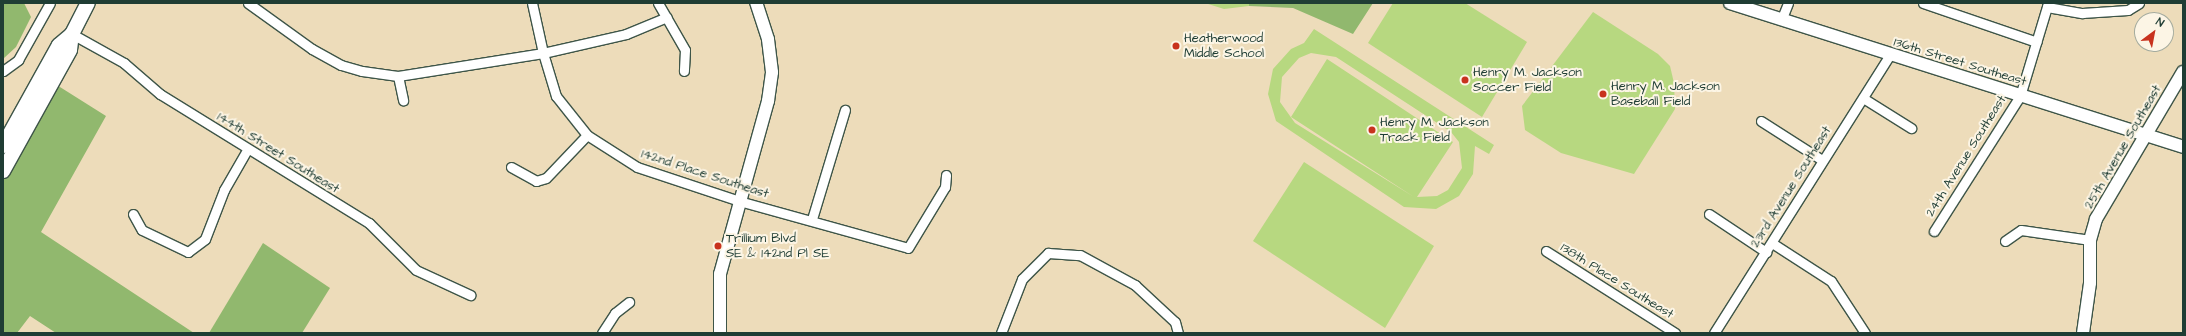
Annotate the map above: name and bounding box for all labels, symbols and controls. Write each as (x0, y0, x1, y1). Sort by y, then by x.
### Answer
north arrow (2134, 12, 2174, 52)
text: N (2153, 14, 2167, 30)
place label: Heatherwood Middle School (1184, 31, 1264, 62)
street label: 136th Street Southeast (1892, 34, 2028, 90)
marker: Heatherwood Middle School (1171, 41, 1181, 51)
place label: Henry M. Jackson Soccer Field (1473, 65, 1582, 96)
marker: Henry M. Jackson Soccer Field (1460, 75, 1470, 85)
place label: Henry M. Jackson Baseball Field (1611, 79, 1720, 110)
street label: 25th Avenue Southeast (2081, 82, 2165, 212)
marker: Henry M. Jackson Baseball Field (1598, 89, 1608, 99)
street label: 24th Avenue Southeast (1922, 92, 2010, 220)
street label: 144th Street Southeast (214, 109, 342, 197)
place label: Henry M. Jackson Track Field (1380, 115, 1489, 146)
street label: 23rd Avenue Southeast (1747, 124, 1835, 250)
marker: Henry M. Jackson Track Field (1367, 125, 1377, 135)
street label: 142nd Place Southeast (639, 146, 771, 202)
place label: Trillium Blvd SE & 142nd Pl SE (726, 231, 829, 262)
street label: 138th Place Southeast (1558, 240, 1676, 322)
marker: Trillium Blvd SE & 142nd Pl SE (713, 241, 723, 251)

